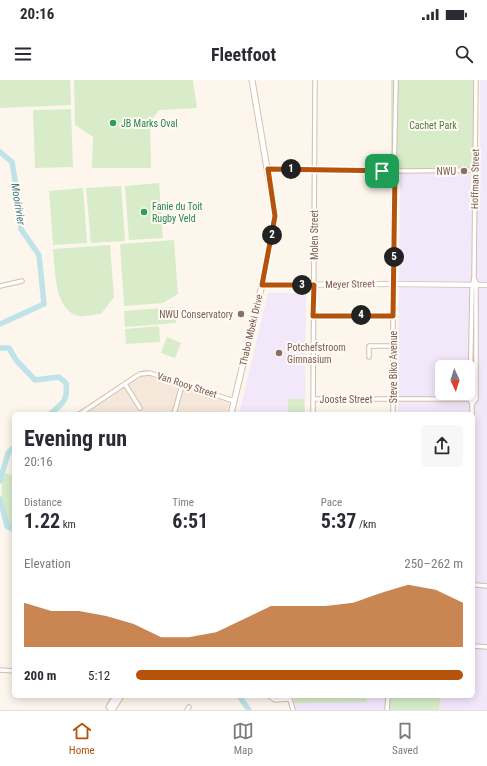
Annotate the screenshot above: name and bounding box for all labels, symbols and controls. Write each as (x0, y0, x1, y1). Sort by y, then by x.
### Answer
text: 20:16 (20, 5, 54, 23)
icon: menu (12, 43, 34, 65)
icon: search (453, 43, 475, 65)
text: Fleetfoot (211, 44, 276, 65)
marker: JB Marks Oval (108, 118, 118, 128)
place label: JB Marks Oval (121, 118, 178, 129)
park label: Cachet Park (409, 120, 457, 131)
street label: Hoffman Street (469, 149, 481, 209)
pin (365, 154, 399, 188)
pin: 1 (281, 159, 301, 179)
icon: arrive (371, 160, 393, 182)
text: 1 (288, 162, 294, 175)
place label: NWU (437, 166, 456, 177)
marker: NWU (459, 166, 469, 176)
water label: Mooirivier (8, 182, 28, 227)
place label: Fanie du Toit Rugby Veld (152, 201, 202, 224)
marker: Fanie du Toit Rugby Veld (139, 207, 149, 217)
street label: Molen Street (309, 210, 320, 260)
pin: 2 (262, 225, 282, 245)
text: 2 (269, 228, 275, 241)
pin: 5 (384, 247, 404, 267)
text: 5 (391, 250, 397, 263)
pin: 3 (292, 275, 312, 295)
text: 3 (299, 278, 305, 291)
street label: Meyer Street (325, 278, 375, 290)
street label: Thabo Mbeki Drive (237, 293, 265, 367)
pin: 4 (351, 305, 371, 325)
text: 4 (358, 308, 364, 321)
place label: NWU Conservatory (159, 309, 233, 320)
marker: NWU Conservatory (236, 309, 246, 319)
street label: Steve Biko Avenue (388, 331, 399, 403)
place label: Potchefstroom Gimnasium (287, 342, 346, 365)
marker: Potchefstroom Gimnasium (274, 348, 284, 358)
north arrow (435, 360, 475, 400)
map controls (435, 360, 475, 400)
street label: Van Rooy Street (156, 370, 218, 400)
street label: Jooste Street (320, 394, 372, 405)
button: share (421, 425, 463, 467)
text: Evening run (24, 426, 127, 451)
text: 20:16 (24, 454, 53, 469)
text: Distance (24, 496, 62, 509)
text: Time (172, 496, 194, 509)
text: Pace (321, 496, 342, 509)
text: 1.22 (24, 509, 60, 533)
text: 6:51 (172, 509, 208, 533)
text: 5:37 (321, 509, 356, 533)
text: km (60, 518, 76, 531)
text: /km (356, 518, 376, 531)
text: Elevation (24, 556, 71, 571)
text: 250–262 m (404, 556, 463, 571)
text: 200 m (24, 668, 56, 683)
text: 5:12 (88, 668, 110, 683)
tab: Home (69, 720, 95, 757)
tab: Map (232, 720, 254, 757)
tab: Saved (392, 720, 418, 757)

